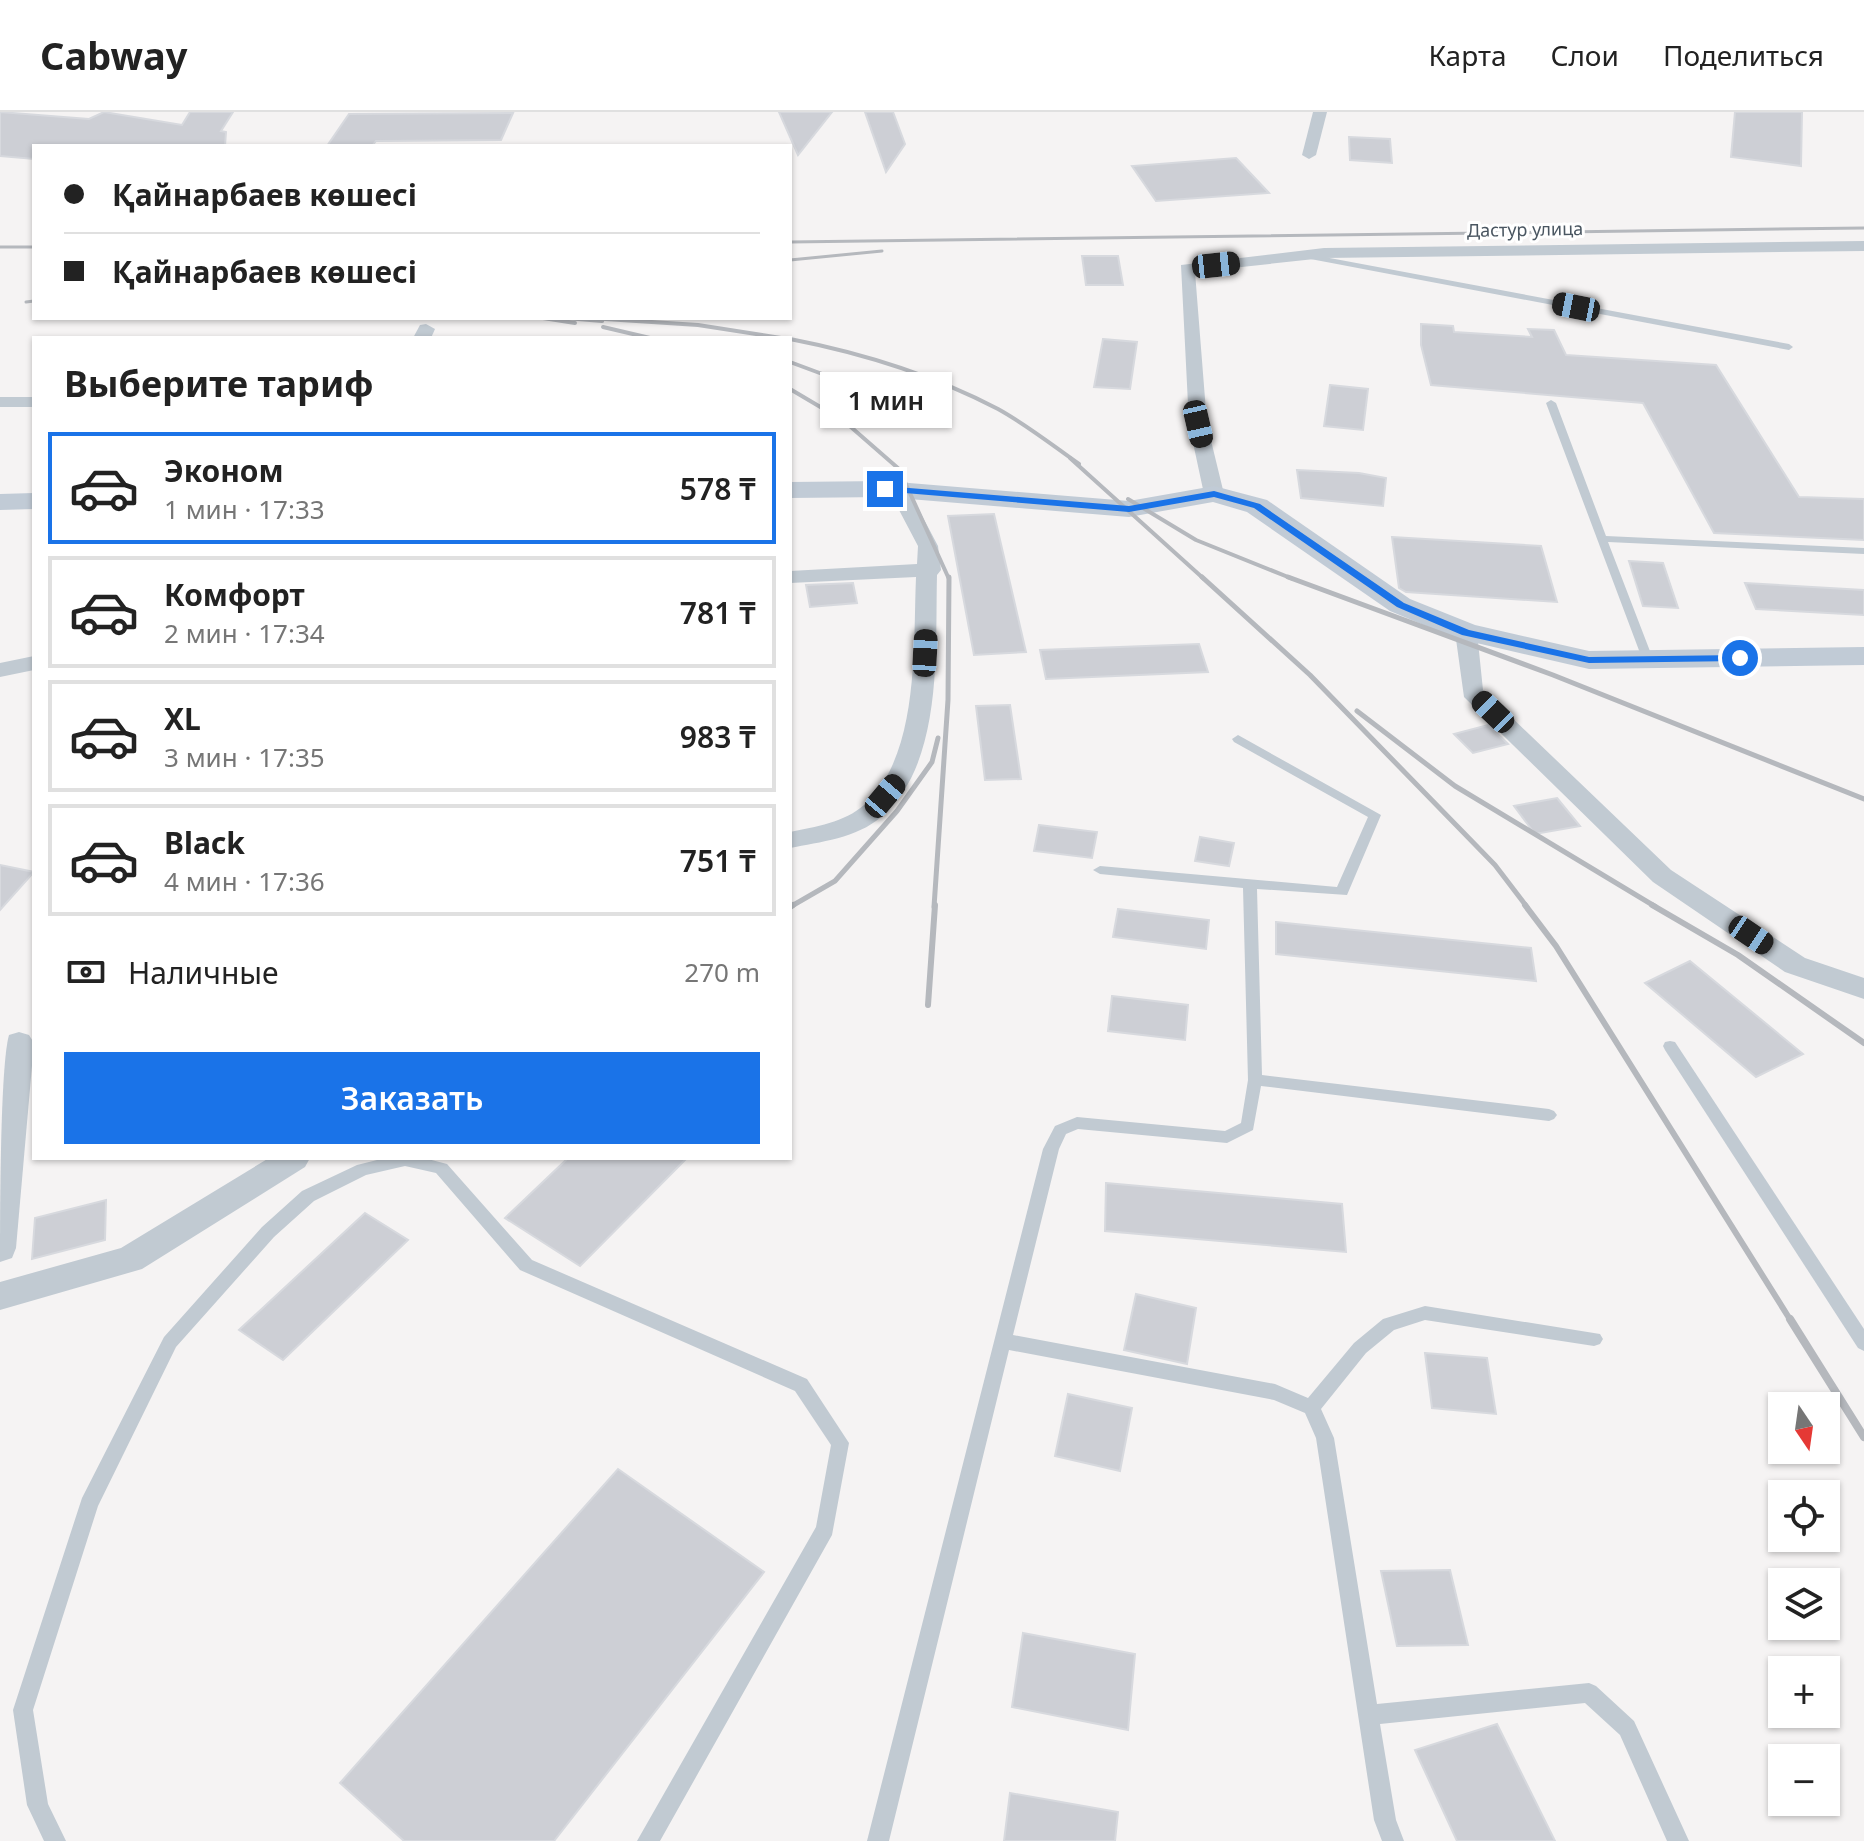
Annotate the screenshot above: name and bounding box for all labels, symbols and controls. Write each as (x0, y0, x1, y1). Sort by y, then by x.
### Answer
text: Cabway (40, 29, 187, 81)
text: Карта (1428, 36, 1507, 74)
text: Слои (1551, 36, 1619, 74)
text: Поделиться (1663, 36, 1824, 74)
text: Қайнарбаев көшесі (112, 174, 417, 215)
street label: Дастур улица (1467, 216, 1583, 242)
text: Қайнарбаев көшесі (112, 251, 417, 292)
car (1191, 251, 1241, 279)
car (1550, 291, 1602, 323)
text: Выберите тариф (64, 359, 373, 408)
callout: 1 мин (819, 373, 951, 429)
text: 1 мин (848, 382, 924, 418)
car (1181, 398, 1215, 450)
text: Эконом (164, 450, 284, 491)
icon: car (68, 452, 140, 524)
text: 578 ₸ (680, 468, 756, 509)
route end (867, 471, 903, 507)
text: 1 мин · 17:33 (164, 491, 325, 527)
text: Комфорт (164, 574, 305, 615)
icon: car (68, 576, 140, 648)
text: 781 ₸ (680, 592, 756, 633)
text: 2 мин · 17:34 (164, 615, 325, 651)
car (912, 628, 938, 678)
route start (1722, 640, 1758, 676)
car (1467, 687, 1519, 737)
text: XL (164, 698, 201, 739)
icon: car (68, 700, 140, 772)
text: 983 ₸ (680, 716, 756, 757)
text: 3 мин · 17:35 (164, 739, 325, 775)
car (860, 770, 910, 822)
text: Black (164, 822, 245, 863)
icon: car (68, 824, 140, 896)
text: 751 ₸ (680, 840, 756, 881)
text: 4 мин · 17:36 (164, 863, 325, 899)
car (1724, 912, 1778, 958)
icon: cash (64, 950, 108, 994)
text: Наличные (128, 952, 279, 993)
text: 270 m (684, 954, 760, 990)
button: Заказать (64, 1052, 760, 1144)
north arrow (1768, 1392, 1840, 1464)
map controls (1768, 1392, 1840, 1816)
button: locate (1768, 1480, 1840, 1552)
button: layers (1768, 1568, 1840, 1640)
button: + (1768, 1656, 1840, 1728)
button: − (1768, 1744, 1840, 1816)

